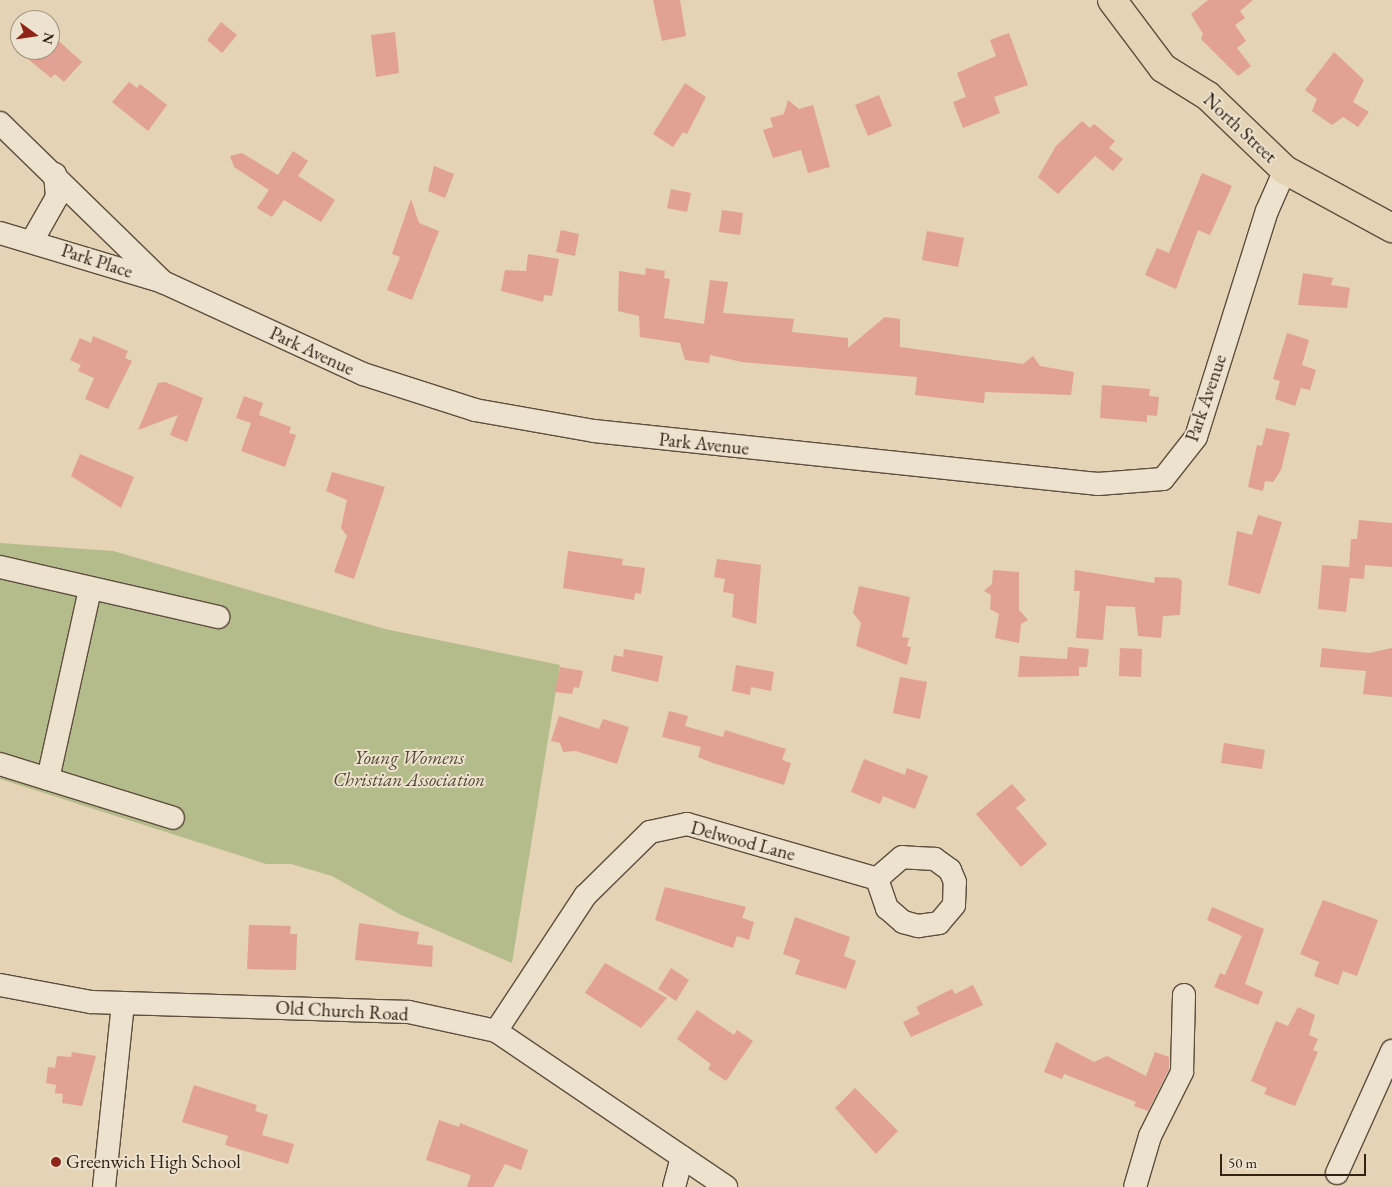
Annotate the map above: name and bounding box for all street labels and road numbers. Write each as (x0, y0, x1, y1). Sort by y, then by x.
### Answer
street label: North Street (1199, 88, 1281, 168)
street label: Park Place (58, 239, 136, 283)
street label: Park Avenue (266, 322, 358, 380)
street label: Park Avenue (1180, 351, 1232, 445)
street label: Park Avenue (658, 428, 750, 460)
street label: Delwood Lane (688, 816, 798, 866)
street label: Old Church Road (275, 996, 409, 1026)

